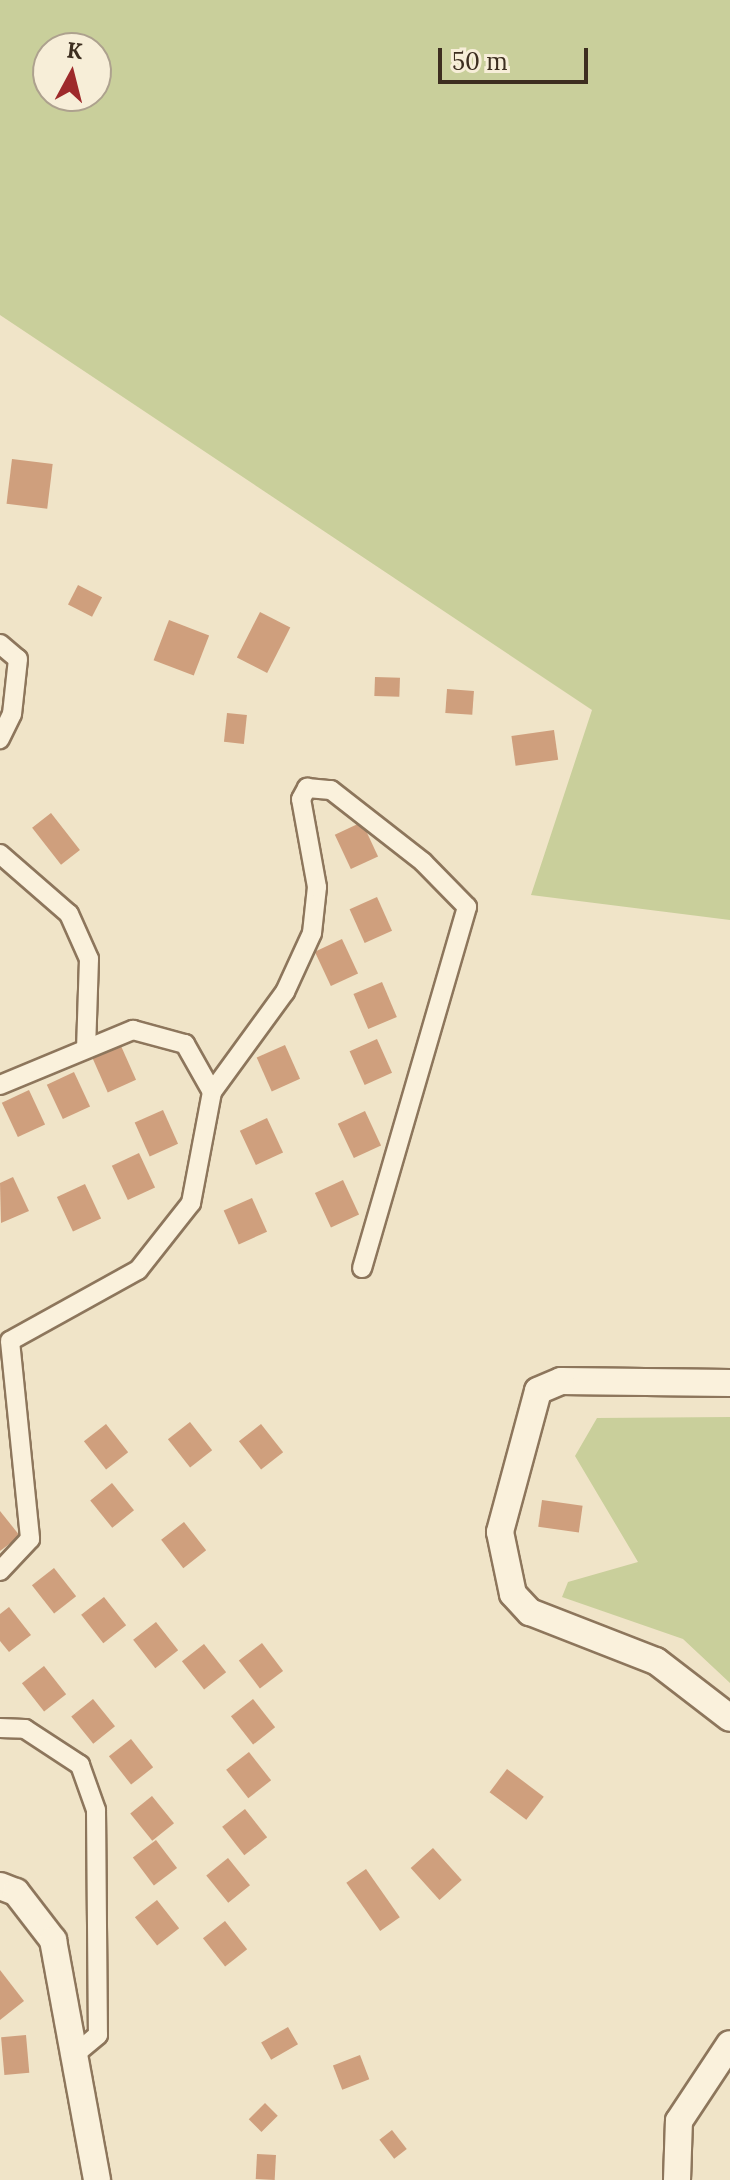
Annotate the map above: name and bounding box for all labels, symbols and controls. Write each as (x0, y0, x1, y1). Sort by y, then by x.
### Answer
north arrow (32, 32, 112, 112)
scale bar (442, 32, 592, 82)
text: K (65, 35, 84, 65)
text: 50 m (452, 46, 508, 77)

